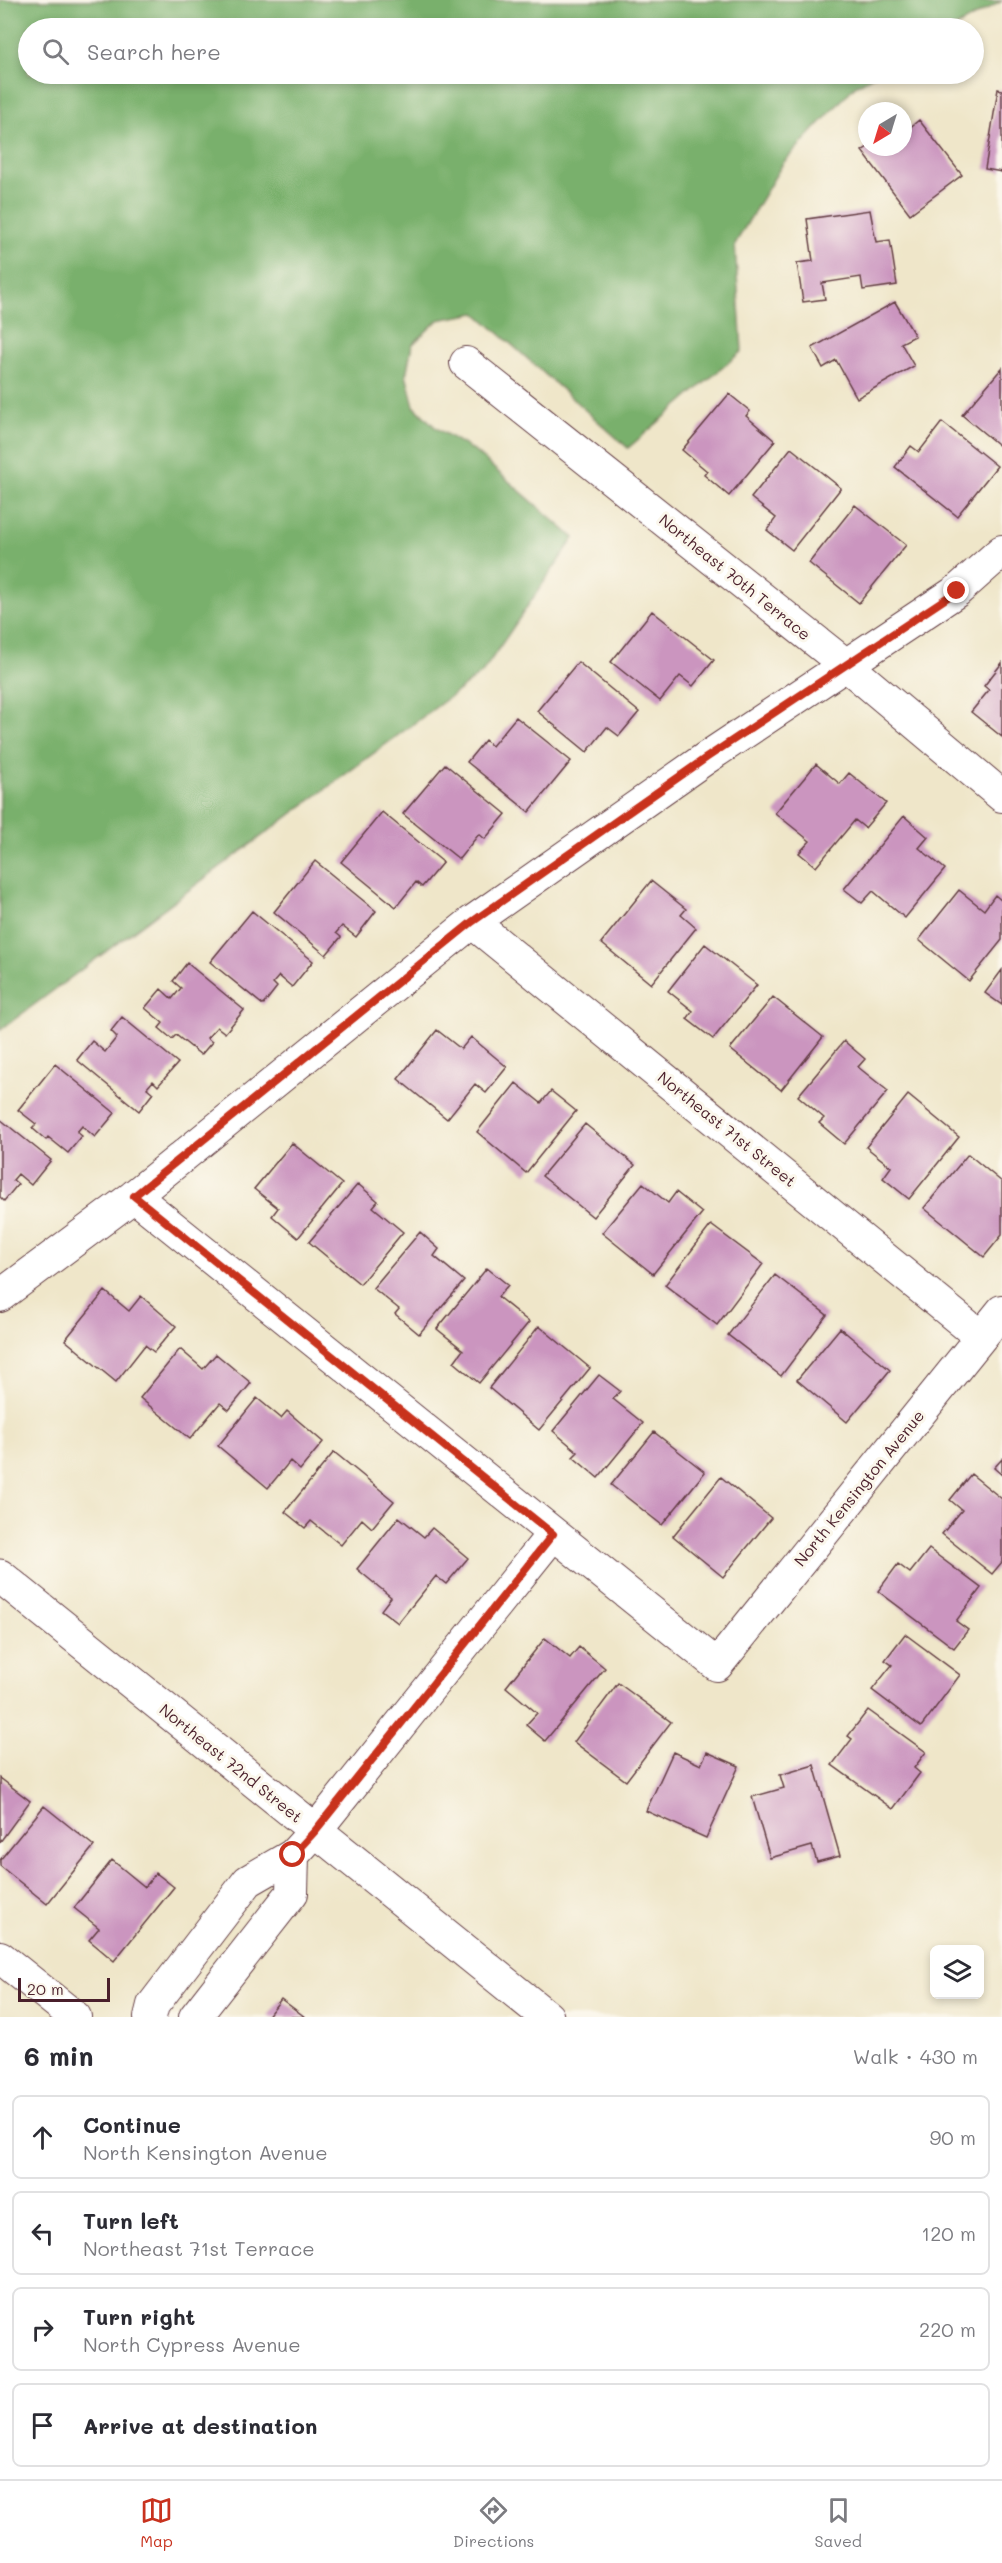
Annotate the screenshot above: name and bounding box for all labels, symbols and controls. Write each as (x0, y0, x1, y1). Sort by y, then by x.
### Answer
search box (18, 18, 984, 84)
icon: search (39, 35, 72, 68)
text: Search here (87, 37, 221, 66)
north arrow (858, 102, 912, 156)
street label: Northeast 70th Terrace (655, 509, 815, 644)
route end (943, 577, 969, 603)
street label: Northeast 71st Street (654, 1066, 801, 1191)
street label: North Kensington Avenue (789, 1405, 928, 1570)
street label: Northeast 72nd Street (156, 1698, 307, 1827)
route start (279, 1841, 305, 1867)
map controls (930, 1945, 984, 1999)
button: layers (930, 1945, 984, 1999)
scale bar (18, 1975, 110, 2002)
text: 20 m (27, 1978, 64, 1999)
text: 6 min (24, 2039, 93, 2073)
text: Walk · 430 m (853, 2043, 978, 2069)
text: Continue (83, 2110, 181, 2139)
icon: ahead (26, 2121, 59, 2154)
text: 90 m (930, 2124, 976, 2150)
text: North Kensington Avenue (83, 2139, 328, 2165)
text: Turn left (83, 2206, 179, 2235)
icon: left (26, 2217, 59, 2250)
text: 120 m (921, 2220, 976, 2246)
text: Northeast 71st Terrace (83, 2235, 315, 2261)
text: Turn right (83, 2302, 195, 2331)
icon: right (26, 2313, 59, 2346)
text: 220 m (919, 2316, 976, 2342)
text: North Cypress Avenue (83, 2331, 301, 2357)
icon: arrive (26, 2409, 59, 2442)
text: Arrive at destination (83, 2411, 318, 2440)
tab: Map (140, 2494, 173, 2551)
tab: Directions (453, 2494, 534, 2551)
tab: Saved (814, 2494, 862, 2551)

